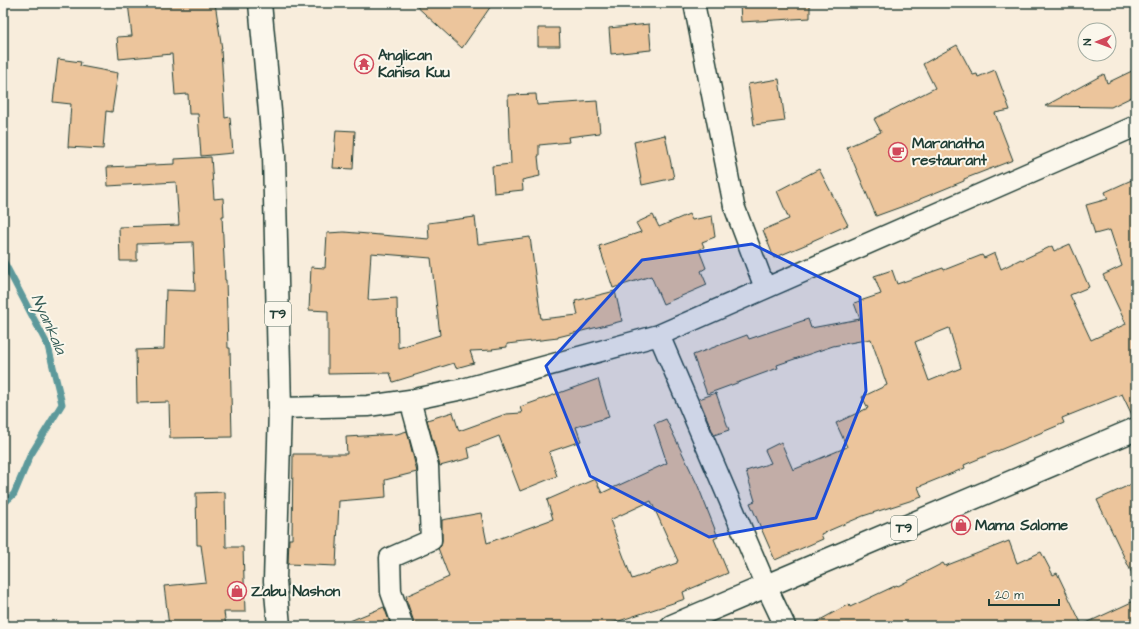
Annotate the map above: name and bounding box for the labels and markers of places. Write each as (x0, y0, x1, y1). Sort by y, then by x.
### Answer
place label: Anglican Kanisa Kuu (378, 45, 450, 83)
temple icon: Anglican Kanisa Kuu (353, 53, 375, 75)
place label: Maranatha restaurant (912, 133, 988, 171)
cafe icon: Maranatha restaurant (887, 141, 909, 163)
shop icon: Mama Salome (950, 514, 972, 536)
place label: Mama Salome (975, 515, 1068, 536)
shop icon: Zabu Nashon (226, 580, 248, 602)
place label: Zabu Nashon (251, 581, 341, 602)

